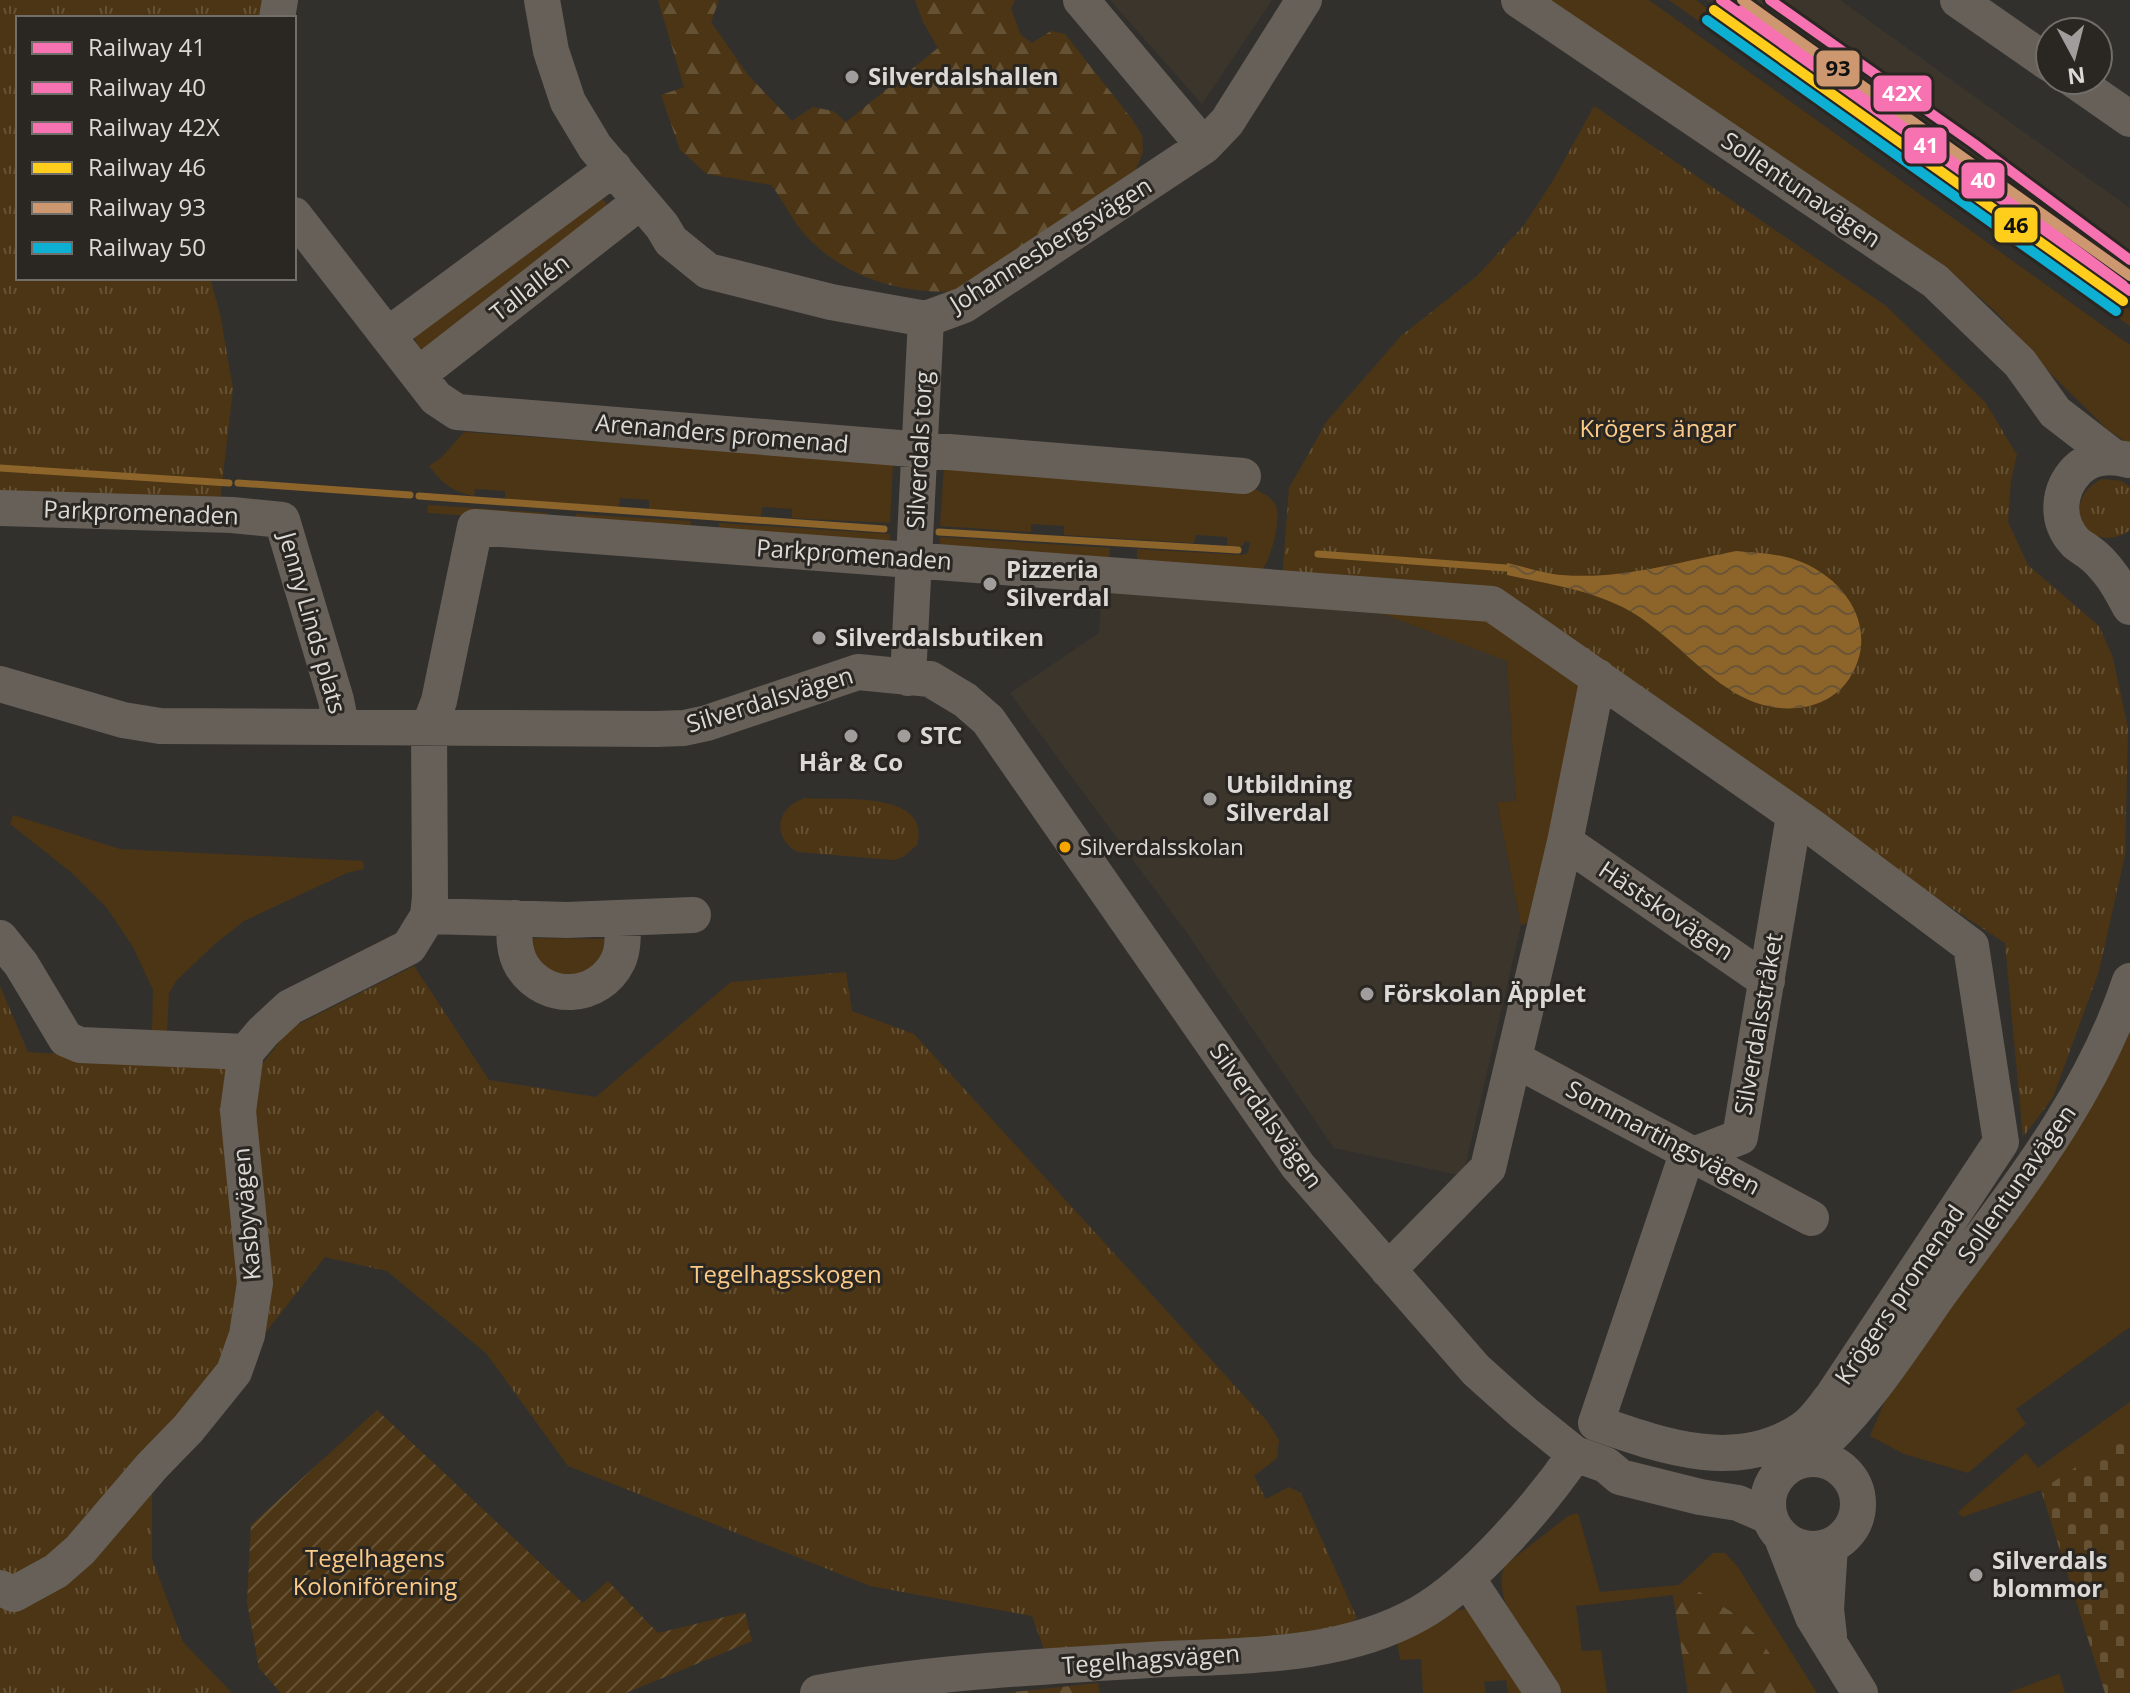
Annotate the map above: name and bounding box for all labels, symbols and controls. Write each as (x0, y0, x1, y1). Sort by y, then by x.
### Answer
legend (16, 16, 296, 280)
north arrow (2034, 16, 2114, 96)
text: Railway 41 (88, 30, 206, 63)
line badge: 93 (1815, 49, 1861, 88)
text: 93 (1825, 52, 1851, 82)
place label: Silverdalshallen (868, 59, 1058, 92)
text: N (2066, 61, 2087, 93)
marker: Silverdalshallen (843, 68, 861, 86)
text: Railway 40 (88, 70, 206, 103)
line badge: 42X (1872, 74, 1933, 113)
text: 42X (1882, 77, 1922, 107)
text: Railway 42X (88, 110, 220, 143)
street label: Sollentunavägen (1716, 123, 1888, 254)
line badge: 41 (1903, 126, 1948, 165)
text: 41 (1913, 129, 1939, 159)
text: Railway 46 (88, 150, 206, 183)
line badge: 40 (1960, 161, 2006, 200)
text: 40 (1970, 164, 1996, 194)
street label: Johannesbergsvägen (941, 168, 1157, 320)
text: Railway 93 (88, 190, 206, 223)
line badge: 46 (1993, 206, 2039, 244)
text: 46 (2003, 209, 2029, 239)
text: Railway 50 (88, 230, 206, 263)
street label: Tallallén (483, 245, 576, 328)
street label: Silverdals torg (898, 370, 939, 530)
street label: Arenanders promenad (594, 405, 850, 460)
park label: Krögers ängar (1579, 411, 1737, 444)
street label: Parkpromenaden (43, 492, 239, 531)
street label: Jenny Linds plats (271, 526, 355, 717)
street label: Parkpromenaden (755, 530, 953, 577)
place label: Pizzeria Silverdal (1006, 552, 1110, 613)
marker: Pizzeria Silverdal (981, 575, 999, 593)
place label: Silverdalsbutiken (835, 620, 1044, 653)
marker: Silverdalsbutiken (810, 629, 828, 647)
street label: Silverdalsvägen (682, 658, 857, 740)
place label: STC (920, 718, 962, 751)
marker: Hår & Co (842, 727, 860, 745)
marker: STC (895, 727, 913, 745)
place label: Hår & Co (799, 745, 903, 778)
place label: Utbildning Silverdal (1226, 767, 1352, 828)
marker: Utbildning Silverdal (1201, 790, 1219, 808)
place label: Silverdalsskolan (1080, 831, 1244, 861)
marker: Silverdalsskolan (1057, 839, 1073, 855)
street label: Hästskovägen (1593, 852, 1741, 967)
street label: Silverdalsstråket (1725, 930, 1790, 1117)
place label: Förskolan Äpplet (1383, 976, 1586, 1009)
marker: Förskolan Äpplet (1358, 985, 1376, 1003)
street label: Silverdalsvägen (1203, 1036, 1331, 1195)
street label: Sommartingsvägen (1561, 1072, 1767, 1202)
street label: Sollentunavägen (1949, 1098, 2083, 1269)
street label: Kasbyvägen (223, 1147, 268, 1282)
street label: Krögers promenad (1826, 1198, 1971, 1391)
park label: Tegelhagsskogen (690, 1257, 882, 1290)
park label: Tegelhagens Koloniförening (293, 1541, 457, 1602)
place label: Silverdals blommor (1992, 1543, 2108, 1604)
marker: Silverdals blommor (1967, 1566, 1985, 1584)
street label: Tegelhagsvägen (1061, 1636, 1241, 1681)

